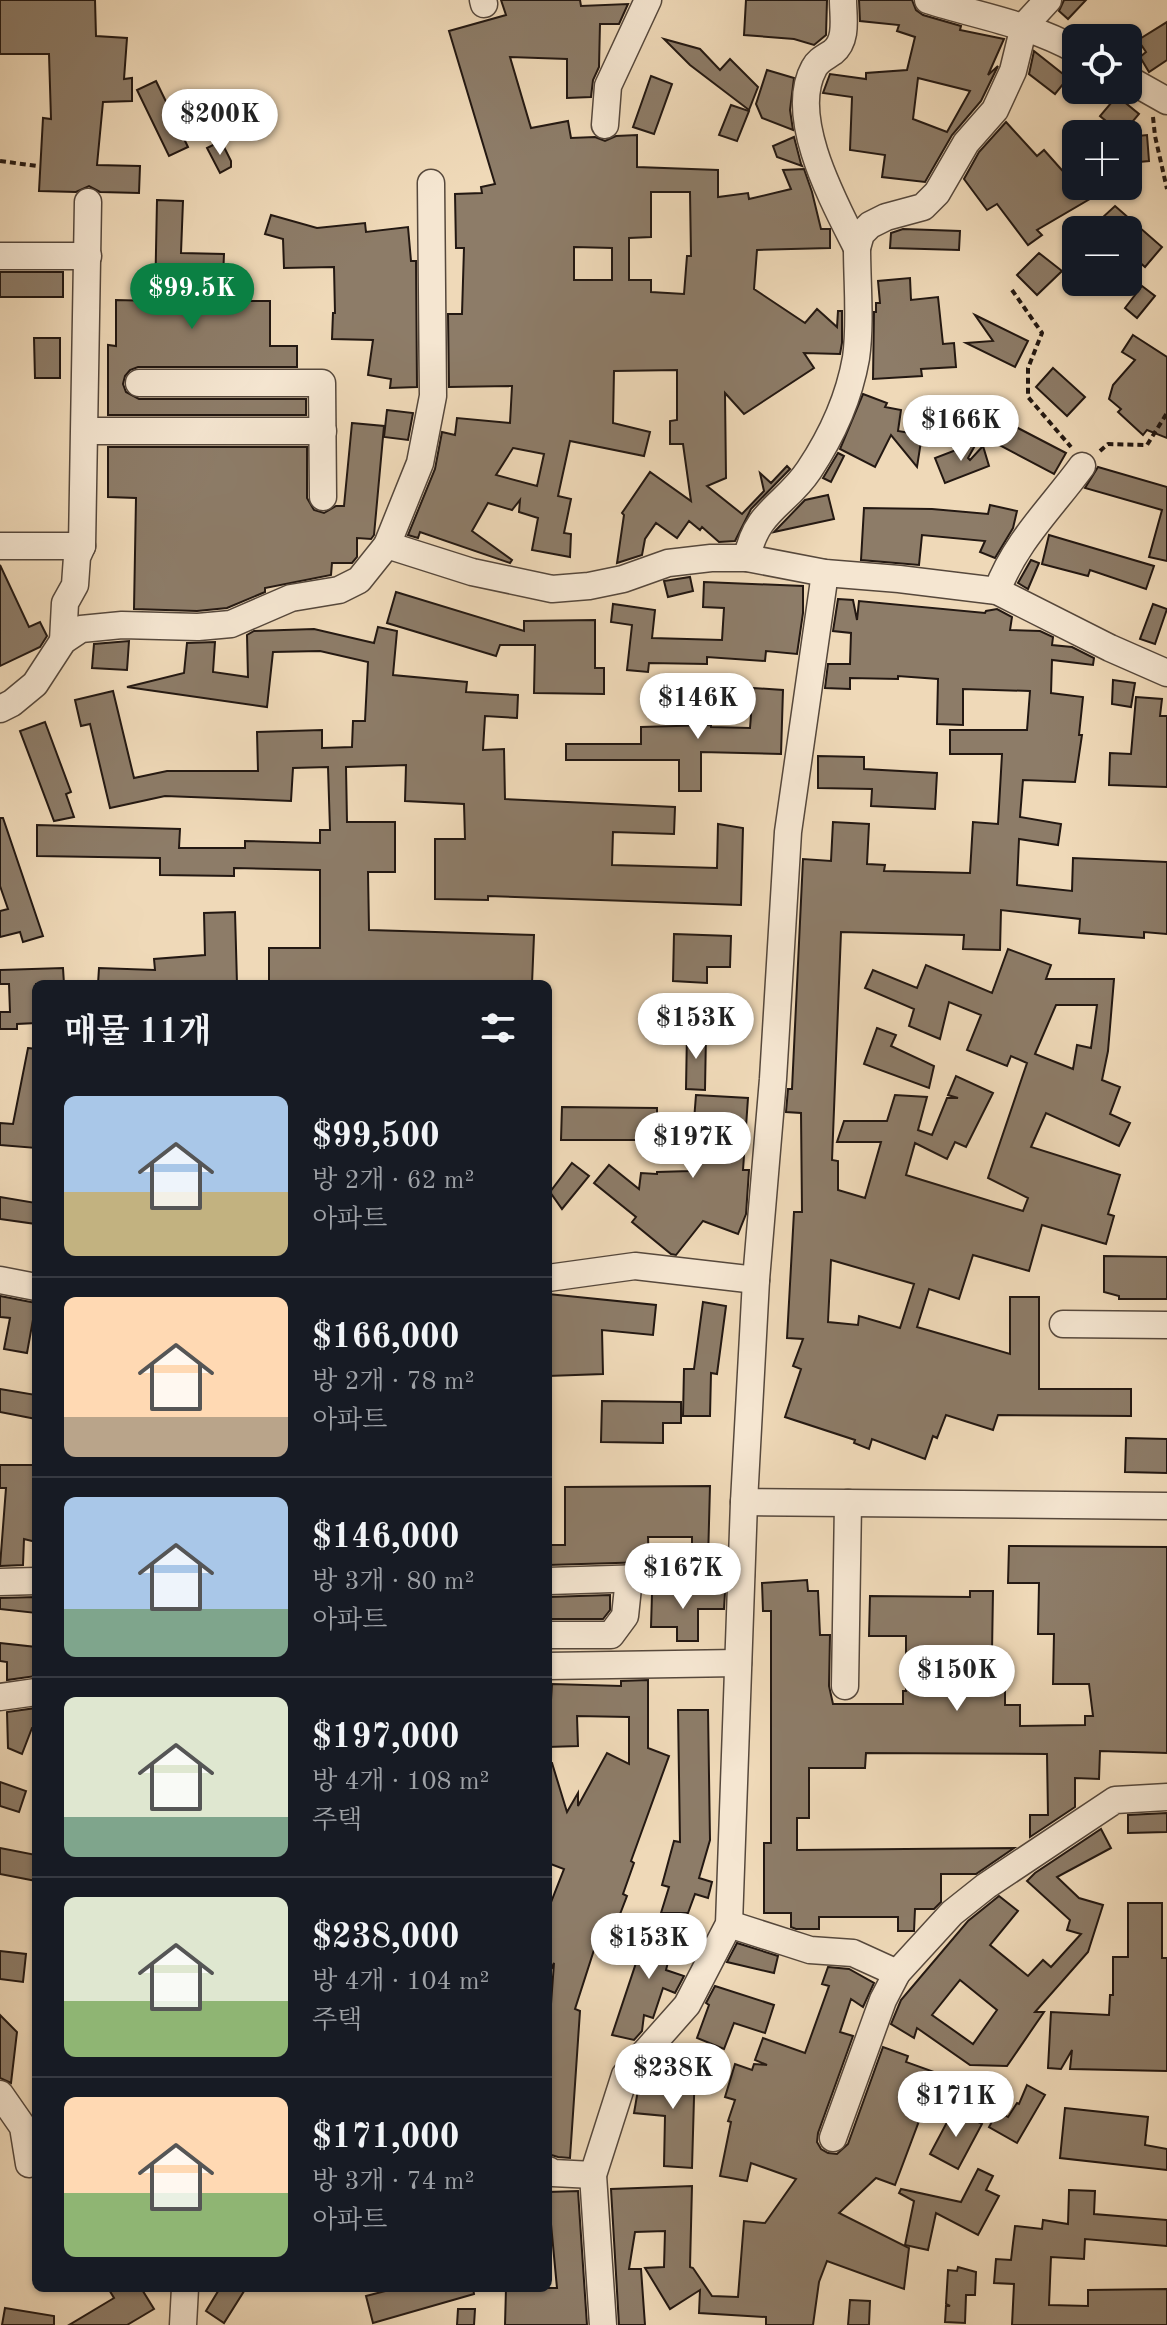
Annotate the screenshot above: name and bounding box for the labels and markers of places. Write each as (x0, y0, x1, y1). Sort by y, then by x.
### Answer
pin: $200K (164, 89, 276, 157)
pin: $99.5K (127, 263, 257, 331)
pin: $166K (905, 395, 1017, 463)
pin: $146K (642, 673, 754, 741)
pin: $153K (640, 993, 752, 1061)
pin: $197K (637, 1112, 749, 1180)
pin: $167K (627, 1543, 739, 1611)
pin: $150K (901, 1645, 1013, 1713)
pin: $153K (593, 1913, 705, 1981)
pin: $238K (617, 2043, 729, 2111)
pin: $171K (900, 2071, 1012, 2139)

